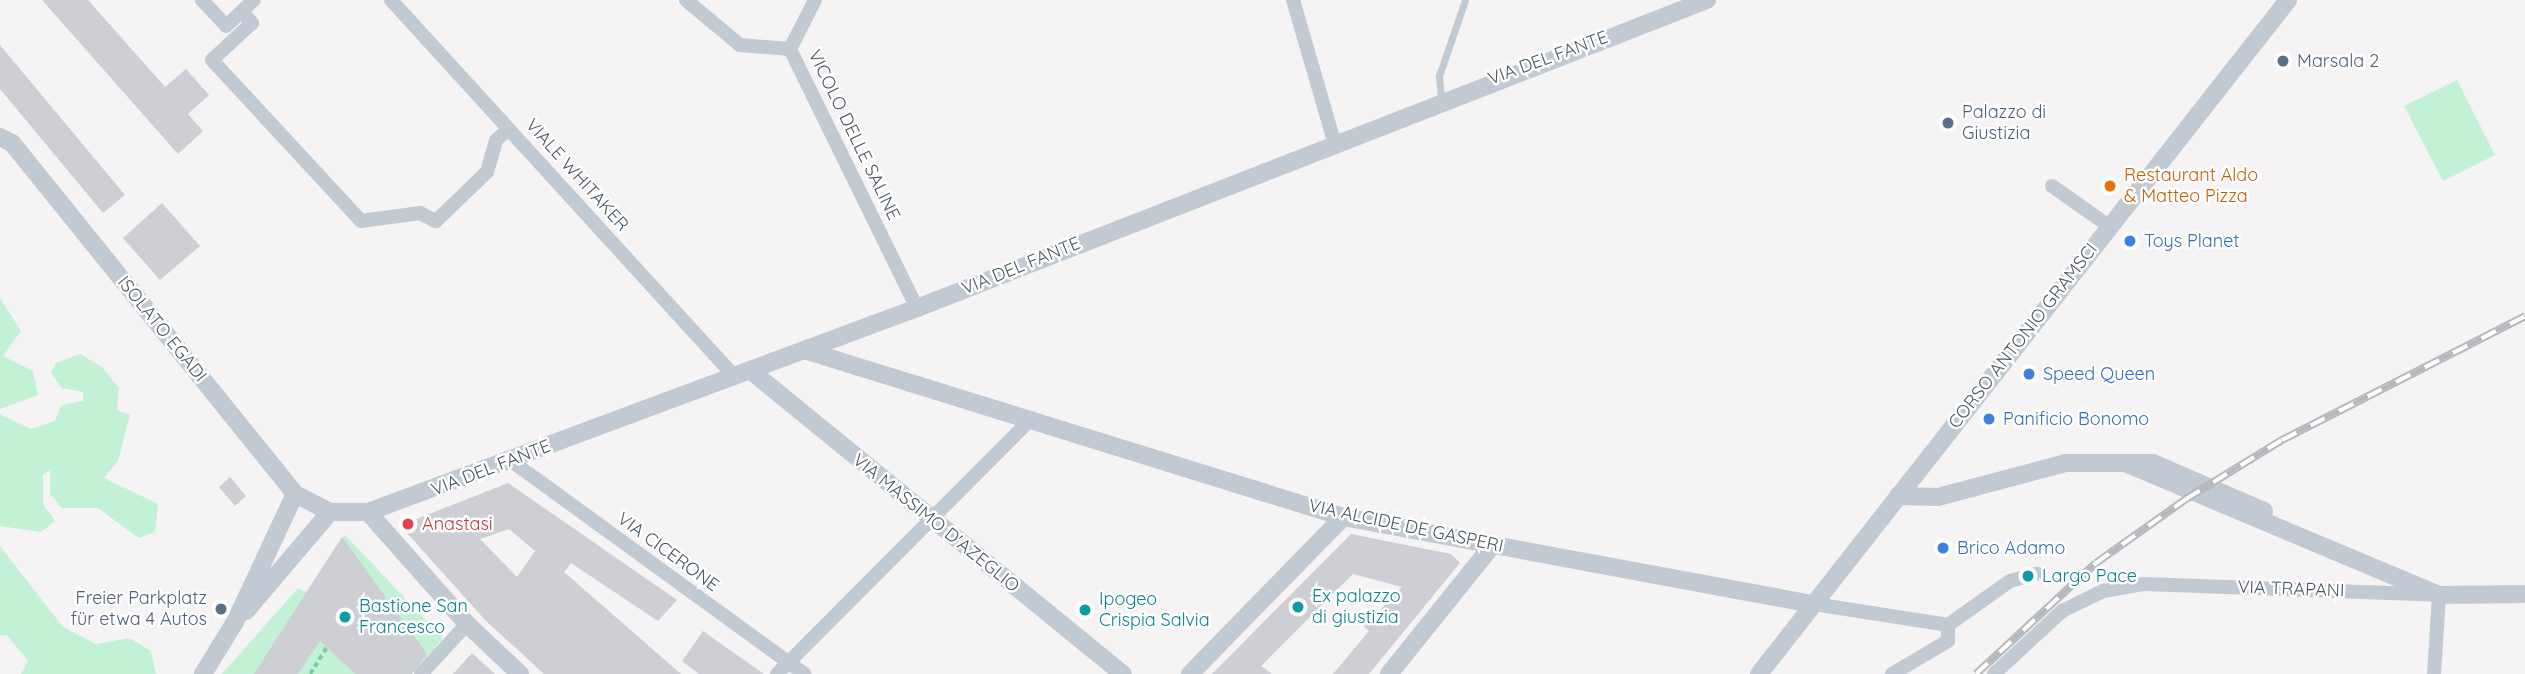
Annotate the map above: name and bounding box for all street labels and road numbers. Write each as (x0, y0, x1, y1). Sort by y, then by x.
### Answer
street label: VIA DEL FANTE (1485, 26, 1611, 90)
street label: VICOLO DELLE SALINE (803, 46, 905, 224)
street label: VIALE WHITAKER (521, 114, 633, 236)
street label: VIA DEL FANTE (958, 232, 1084, 300)
street label: CORSO ANTONIO GRAMSCI (1944, 239, 2102, 433)
street label: ISOLATO EGADI (113, 272, 211, 386)
street label: VIA DEL FANTE (428, 435, 554, 501)
street label: VIA MASSIMO D'AZEGLIO (848, 449, 1024, 597)
street label: VIA ALCIDE DE GASPERI (1307, 495, 1505, 557)
street label: VIA CICERONE (613, 508, 723, 596)
street label: VIA TRAPANI (2237, 576, 2345, 602)

